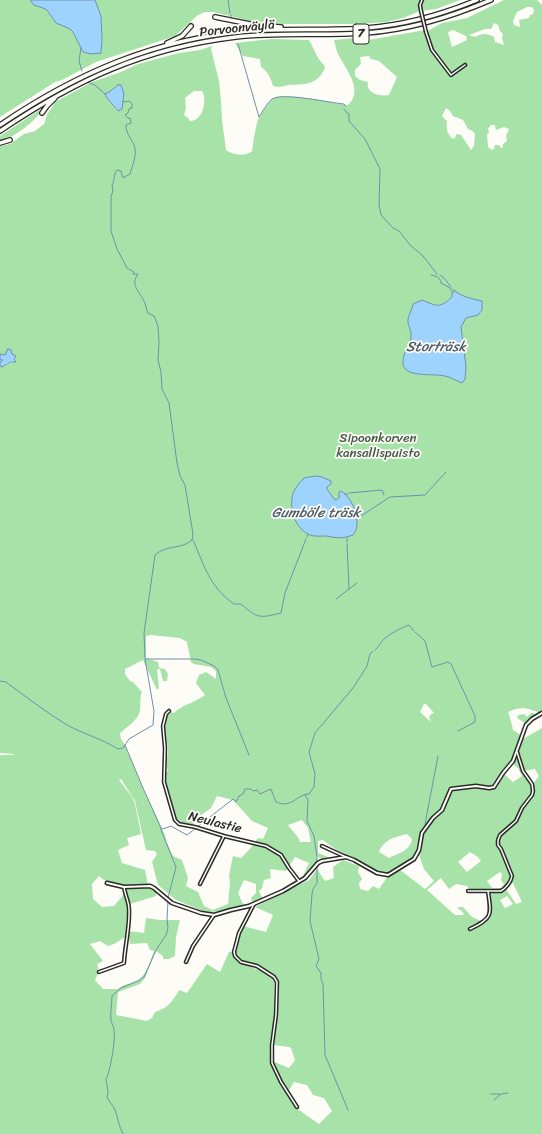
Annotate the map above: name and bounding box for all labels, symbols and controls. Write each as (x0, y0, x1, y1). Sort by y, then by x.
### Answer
street label: Porvoonväylä (199, 17, 275, 41)
road number: 7 (353, 24, 369, 44)
water label: Storträsk (406, 339, 466, 355)
park label: Sipoonkorven kansallispuisto (336, 431, 420, 462)
water label: Gumböle träsk (272, 505, 360, 521)
street label: Neulastie (187, 809, 243, 837)

